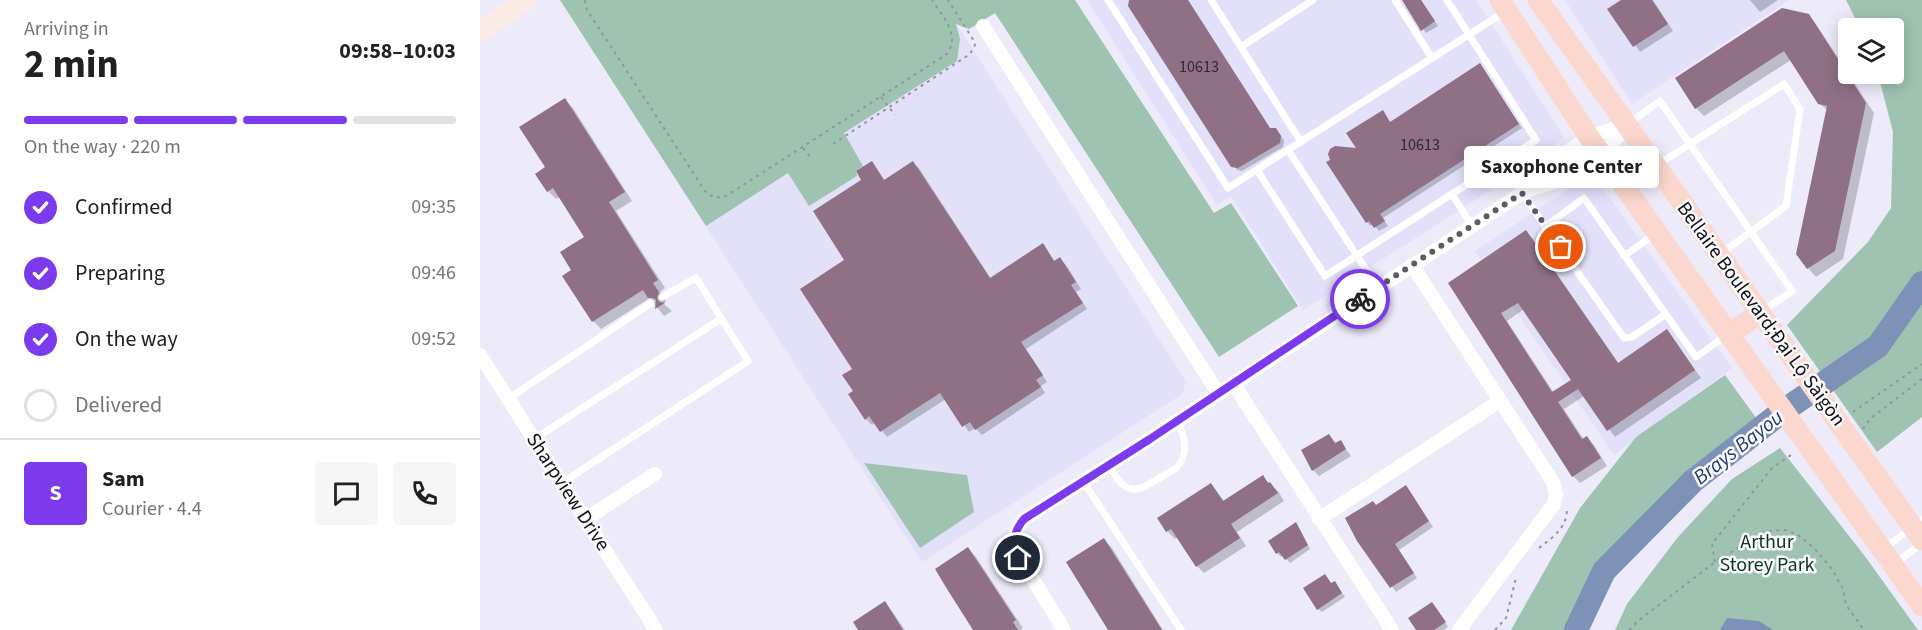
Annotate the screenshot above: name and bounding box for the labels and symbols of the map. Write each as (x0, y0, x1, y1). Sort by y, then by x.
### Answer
house number: 10613 (1179, 56, 1219, 78)
house number: 10613 (1400, 134, 1440, 156)
callout: Saxophone Center (1464, 145, 1658, 187)
street label: Bellaire Boulevard;Đại Lộ Sàigòn (1670, 196, 1852, 432)
pin (1535, 221, 1586, 272)
courier (1330, 269, 1390, 329)
water label: Brays Bayou (1687, 402, 1789, 492)
street label: Sharpview Drive (519, 428, 617, 557)
park label: Arthur Storey Park (1719, 528, 1815, 579)
pin (992, 532, 1043, 583)

